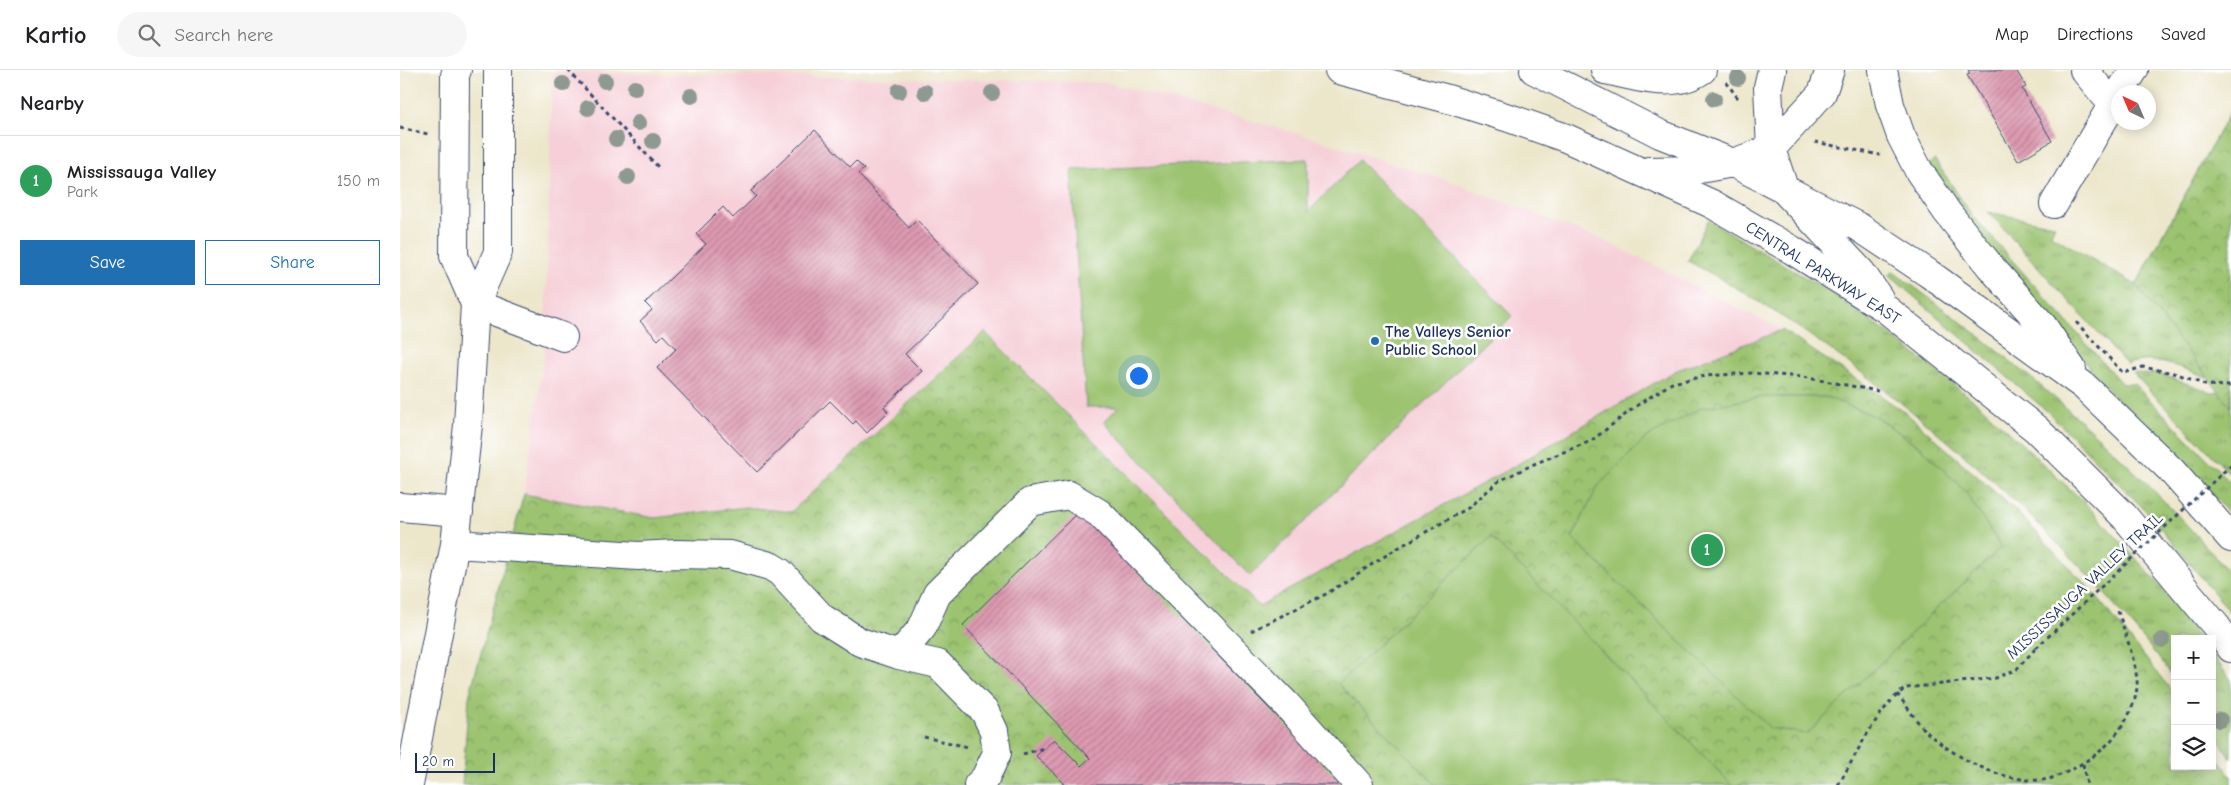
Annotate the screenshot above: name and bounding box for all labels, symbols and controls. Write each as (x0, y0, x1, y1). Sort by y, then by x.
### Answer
search box (117, 12, 467, 57)
text: Kartio (25, 21, 87, 49)
icon: search (135, 21, 163, 49)
text: Search here (175, 24, 273, 46)
text: Map (1995, 24, 2029, 45)
text: Directions (2057, 24, 2133, 45)
text: Saved (2161, 24, 2206, 45)
north arrow (2111, 85, 2156, 130)
text: Nearby (20, 91, 84, 115)
text: Mississauga Valley (67, 161, 216, 183)
text: 1 (33, 172, 39, 190)
text: 150 m (337, 172, 380, 190)
text: Park (67, 183, 98, 201)
street label: CENTRAL PARKWAY EAST (1742, 218, 1904, 328)
button: Save (20, 240, 195, 285)
button: Share (205, 240, 380, 285)
place label: The Valleys Senior Public School (1385, 323, 1511, 359)
marker: The Valleys Senior Public School (1369, 335, 1381, 347)
your location (1126, 363, 1152, 389)
street label: MISSISSAUGA VALLEY TRAIL (2003, 509, 2167, 663)
pin: 1 (1691, 531, 1723, 569)
map controls (2171, 635, 2216, 770)
button: + (2171, 635, 2216, 680)
button: − (2171, 680, 2216, 725)
button: layers (2171, 725, 2216, 770)
scale bar (415, 750, 495, 773)
text: 20 m (422, 753, 454, 770)

